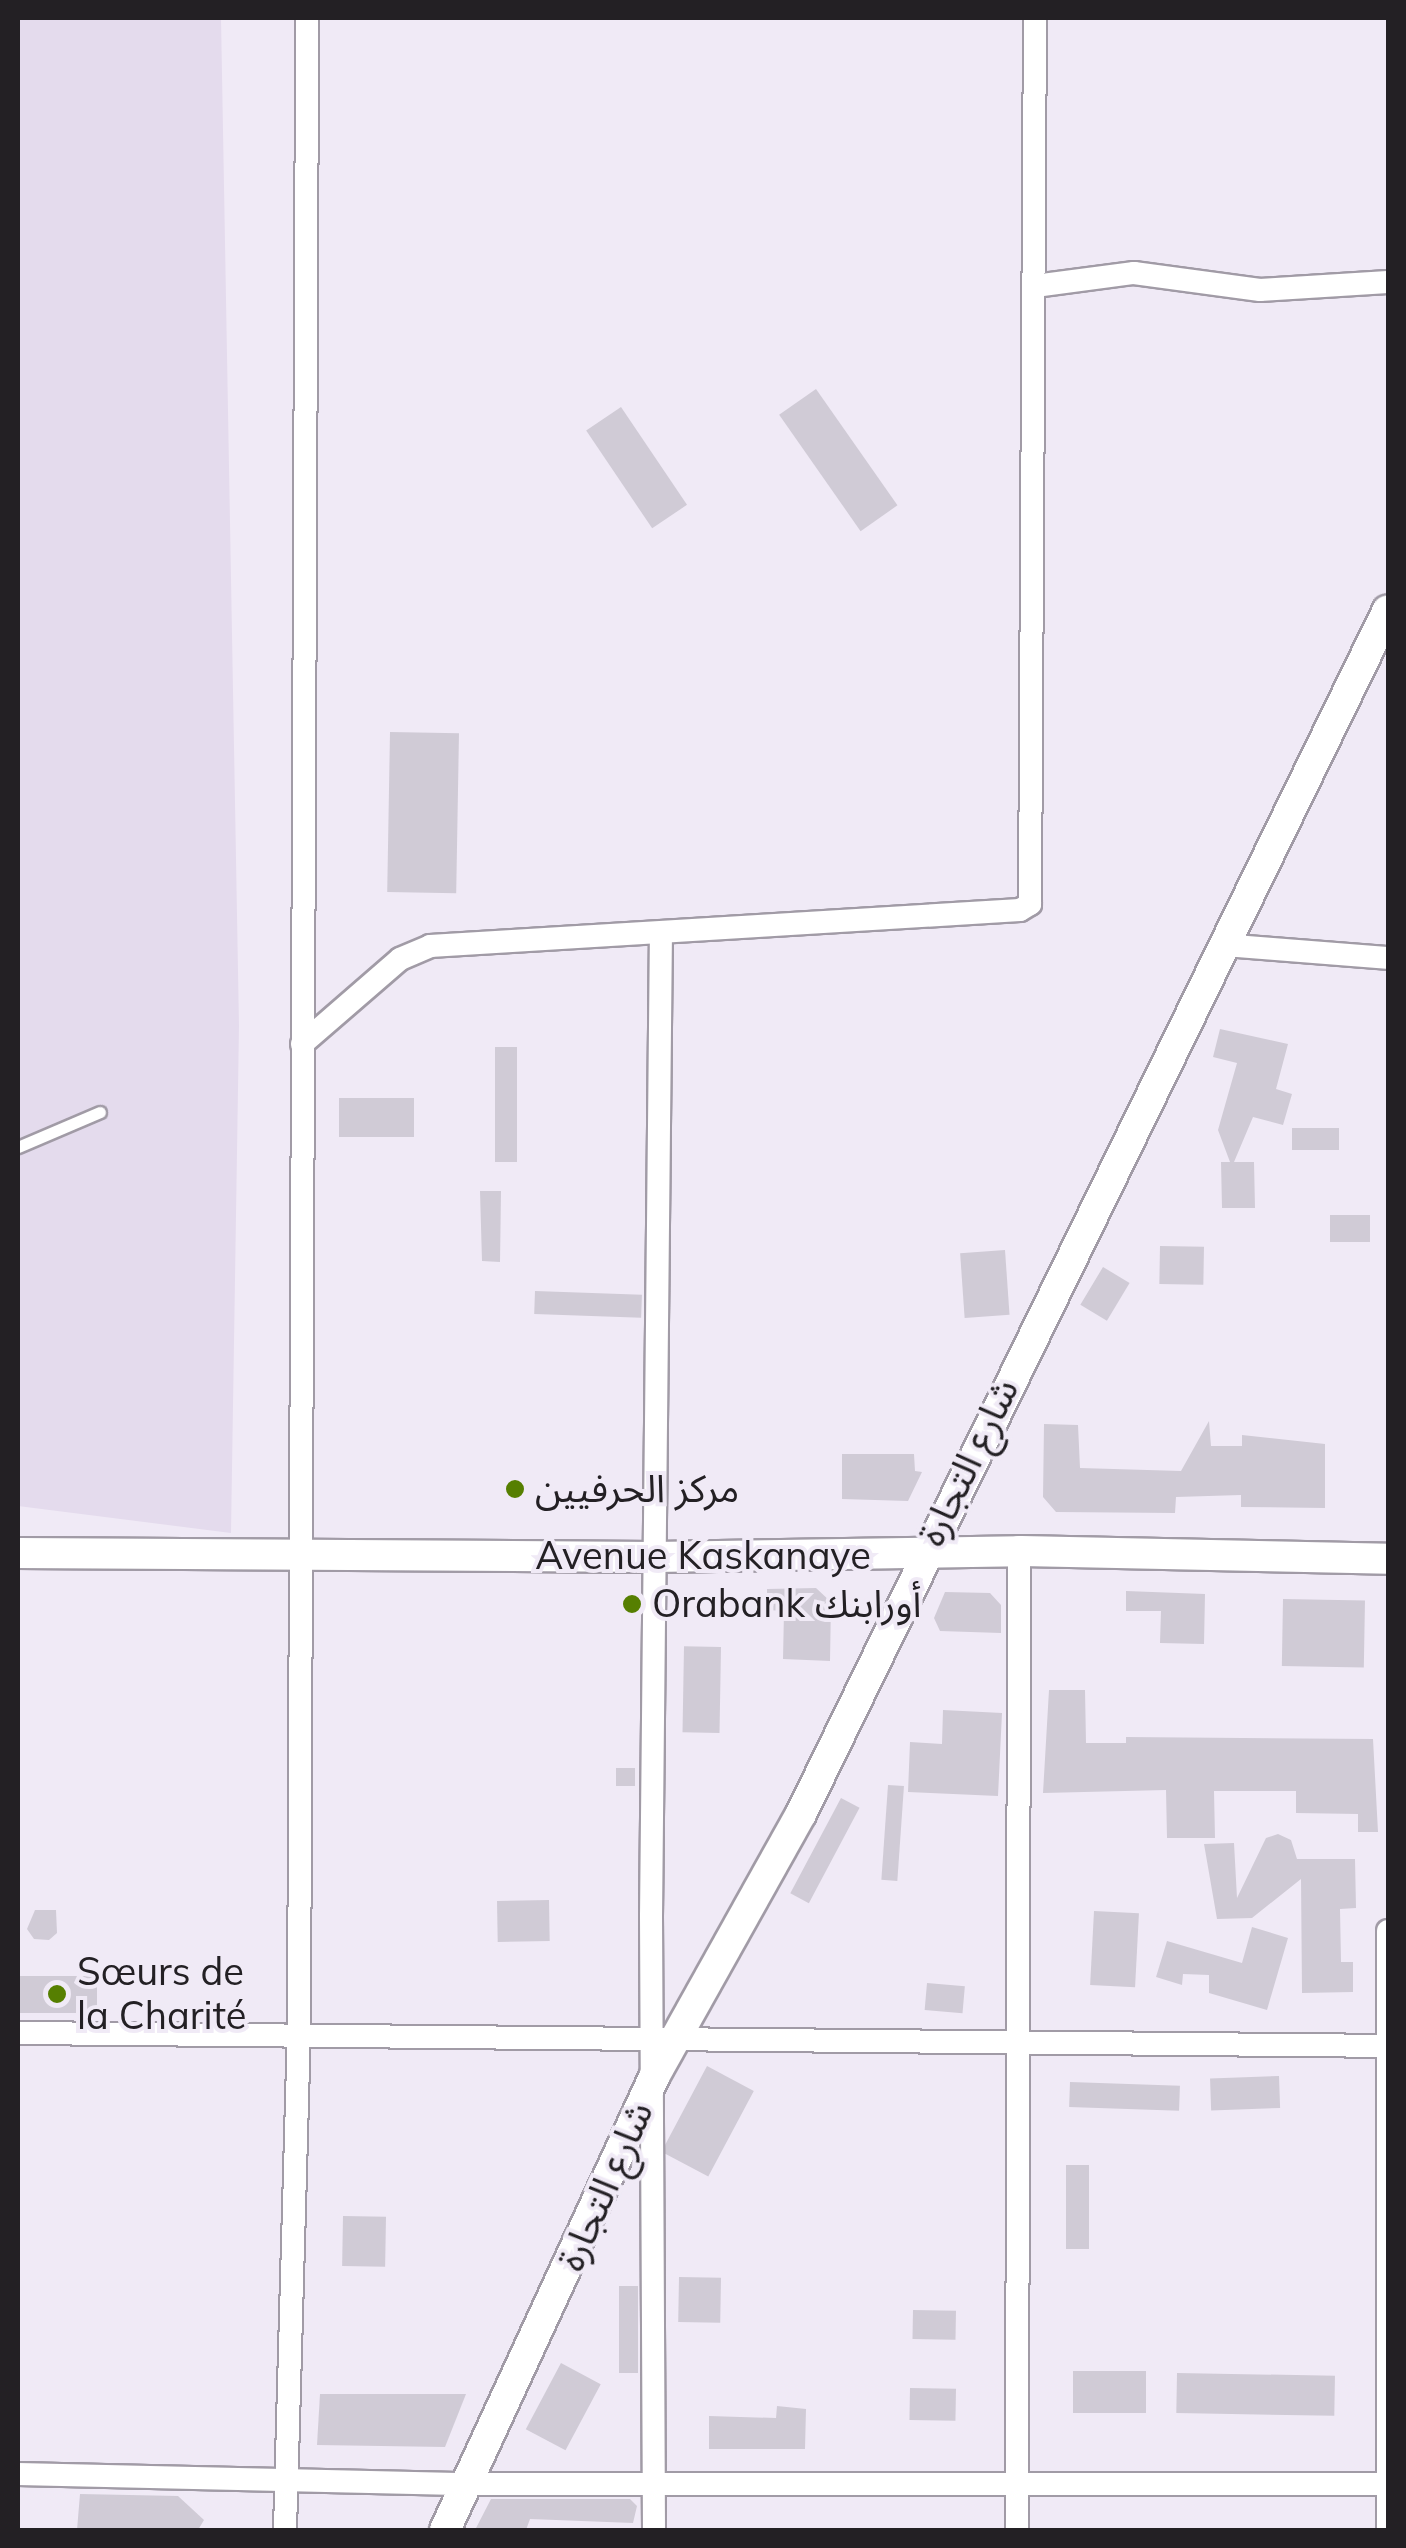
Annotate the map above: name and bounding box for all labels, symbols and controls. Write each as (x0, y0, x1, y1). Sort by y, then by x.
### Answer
street label: شارع التجارة (908, 1371, 1028, 1553)
place label: مركز الحرفيين (535, 1466, 739, 1512)
marker: مركز الحرفيين (504, 1478, 526, 1500)
street label: Avenue Kaskanaye (535, 1533, 871, 1579)
place label: Orabank أورابنك (652, 1581, 921, 1627)
marker: Orabank أورابنك (621, 1593, 643, 1615)
place label: Sœurs de la Charité (77, 1949, 246, 2038)
marker: Sœurs de la Charité (46, 1983, 68, 2005)
street label: شارع التجارة (548, 2094, 662, 2278)

